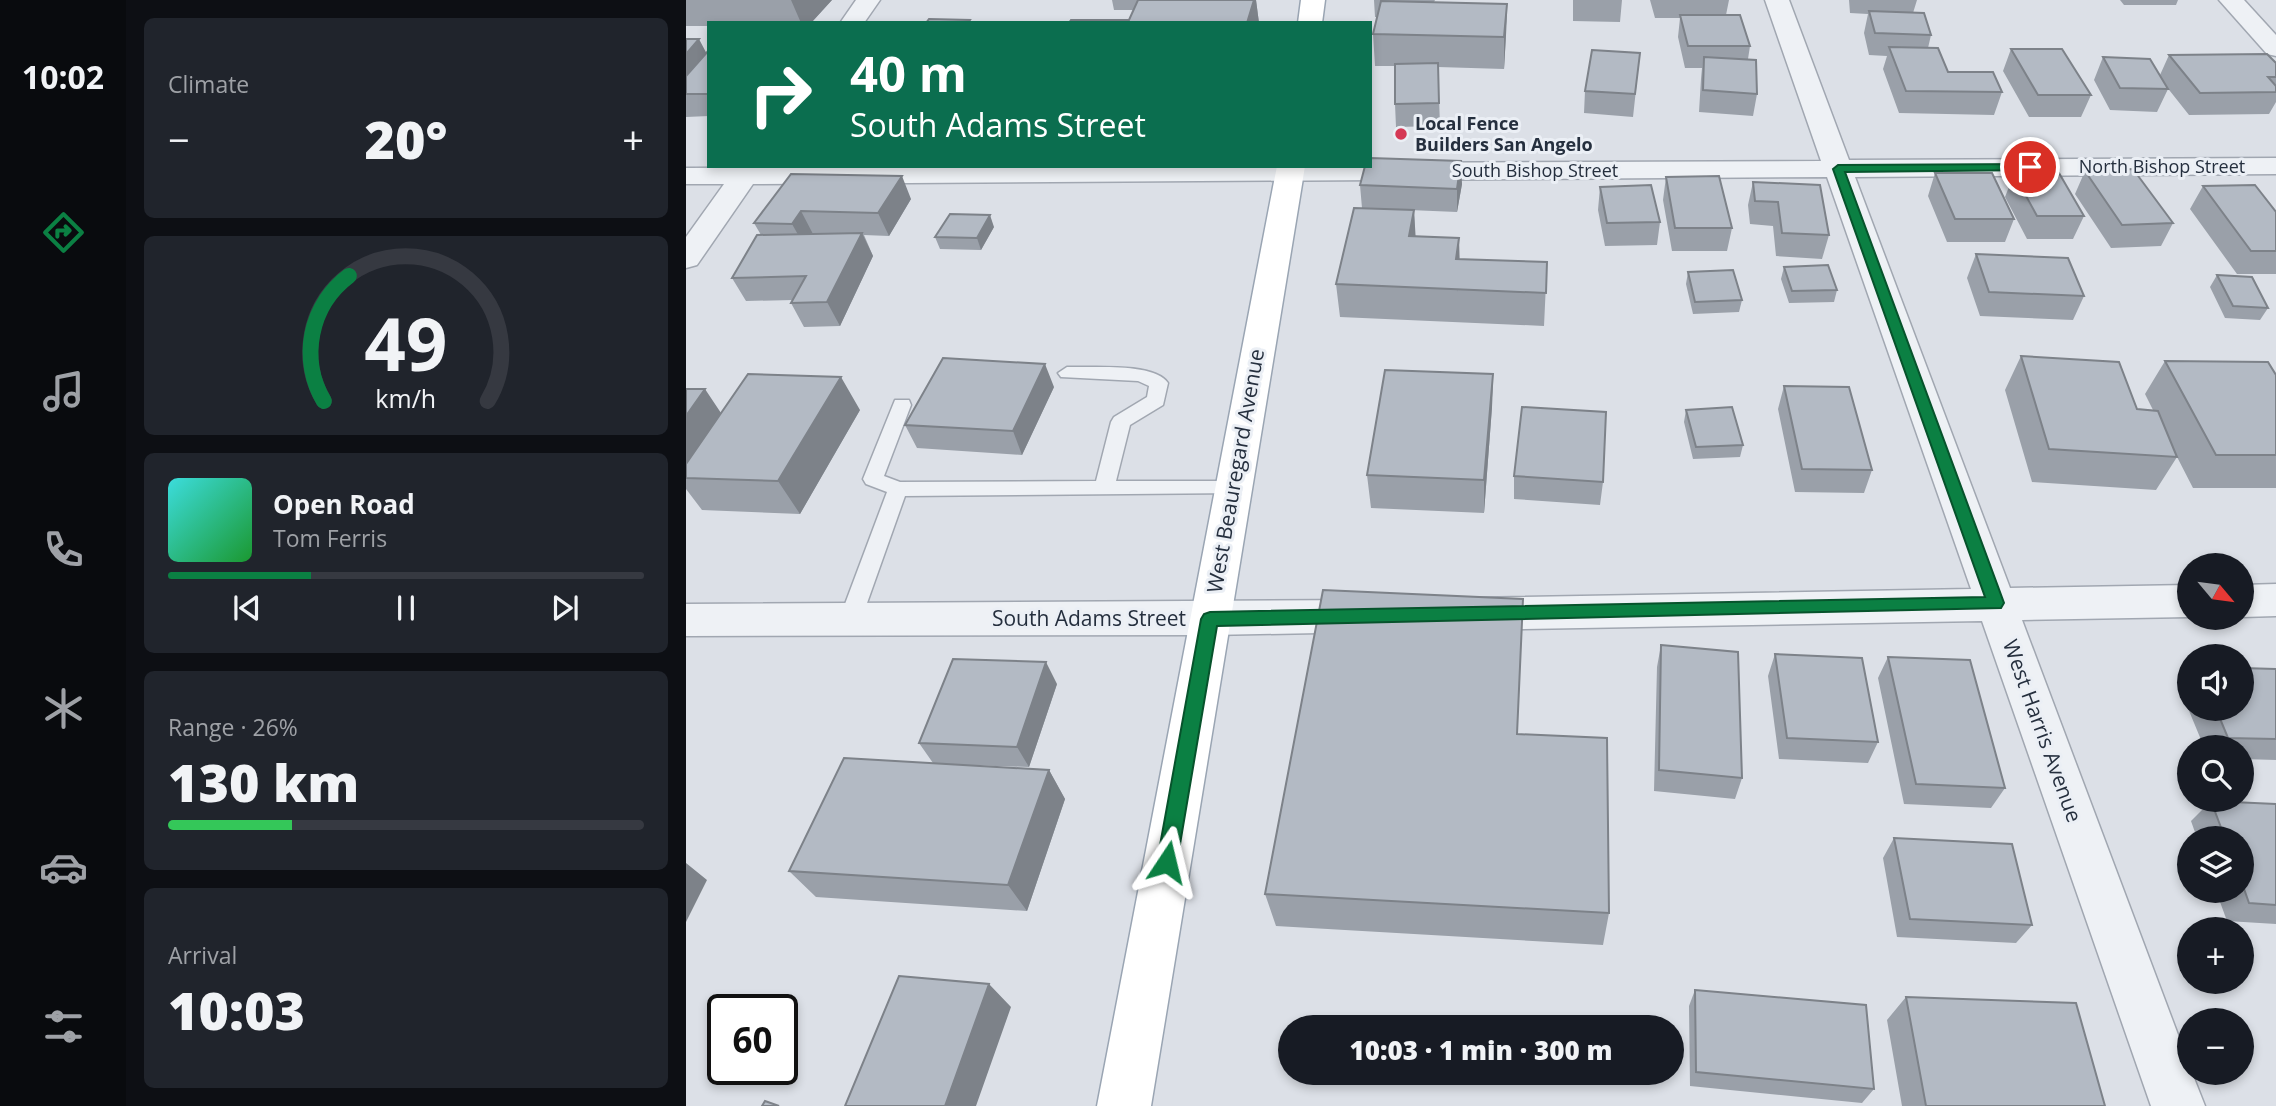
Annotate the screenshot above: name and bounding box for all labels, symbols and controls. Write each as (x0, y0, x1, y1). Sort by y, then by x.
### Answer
text: 40 m (850, 40, 967, 106)
icon: right (735, 49, 826, 140)
text: 10:02 (22, 55, 104, 98)
text: Climate (168, 68, 249, 100)
text: 20° (365, 103, 447, 174)
text: South Adams Street (850, 103, 1146, 146)
place label: Local Fence Builders San Angelo (1415, 111, 1593, 156)
text: − (168, 113, 190, 165)
text: + (622, 113, 644, 165)
marker: Local Fence Builders San Angelo (1393, 126, 1409, 142)
pin (2000, 137, 2060, 197)
icon: arrive (2011, 148, 2049, 186)
street label: North Bishop Street (2079, 154, 2245, 178)
street label: South Bishop Street (1452, 158, 1618, 182)
icon: directions (39, 208, 88, 257)
text: 49 (364, 294, 448, 393)
street label: West Beauregard Avenue (1200, 347, 1270, 595)
icon: music (39, 367, 88, 416)
text: km/h (376, 381, 436, 415)
text: Open Road (273, 486, 415, 522)
text: Tom Ferris (273, 522, 387, 554)
icon: phone (39, 525, 88, 574)
north arrow (2177, 553, 2254, 630)
map controls (2177, 553, 2254, 1085)
icon: previous (228, 589, 266, 627)
icon: pause (387, 589, 425, 627)
icon: next (546, 589, 584, 627)
street label: South Adams Street (992, 604, 1186, 632)
street label: West Harris Avenue (1997, 636, 2089, 826)
button: sound (2177, 644, 2254, 721)
icon: climate (39, 684, 88, 733)
text: Range · 26% (168, 711, 298, 743)
button: search (2177, 735, 2254, 812)
text: 130 km (168, 746, 359, 817)
position arrow (1130, 825, 1204, 899)
button: layers (2177, 826, 2254, 903)
icon: car (39, 843, 88, 892)
button: + (2177, 917, 2254, 994)
text: Arrival (168, 939, 237, 971)
text: 10:03 (168, 974, 305, 1045)
speed limit sign: 60 (707, 994, 798, 1085)
icon: filters (39, 1002, 88, 1051)
button: − (2177, 1008, 2254, 1085)
text: 10:03 · 1 min · 300 m (1350, 1032, 1612, 1068)

